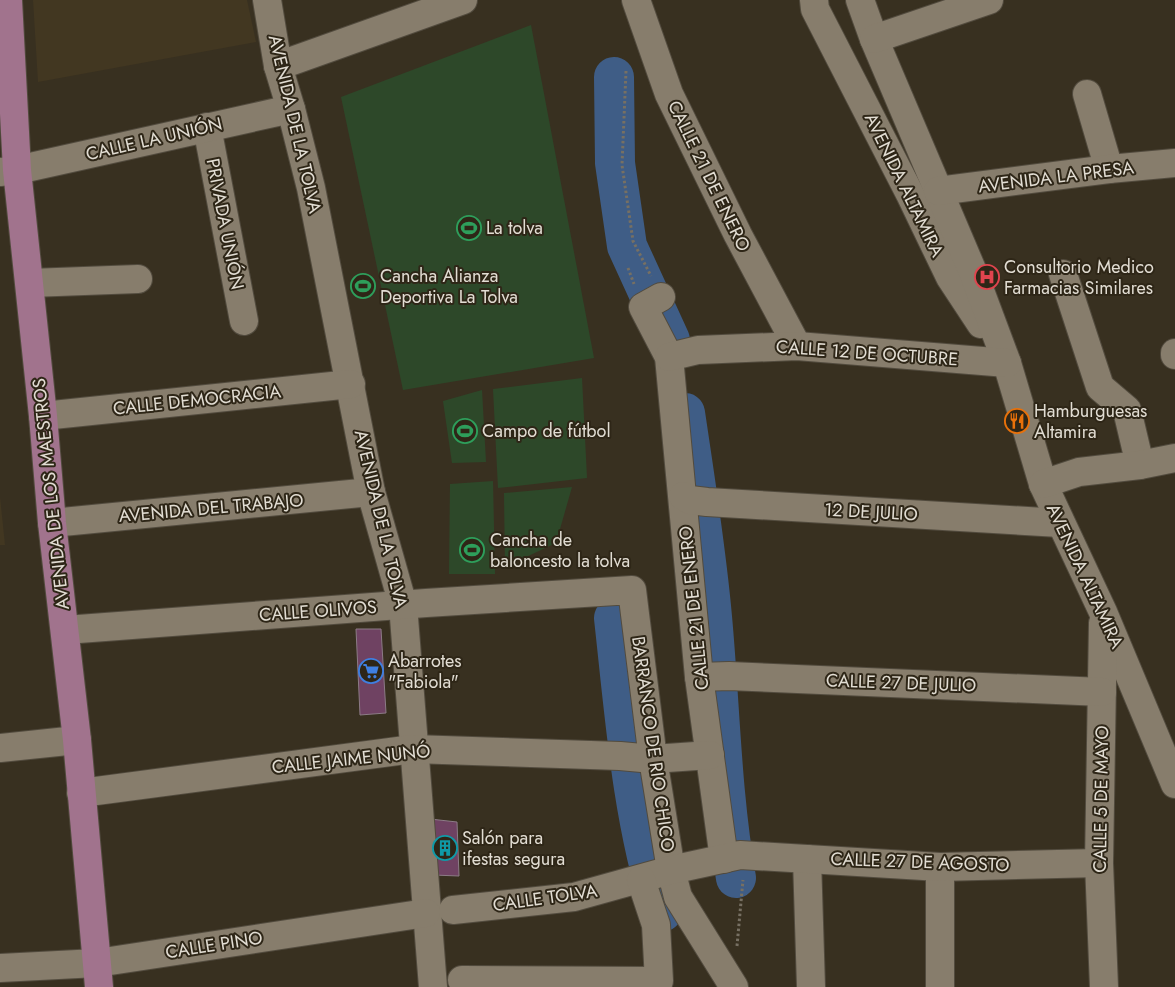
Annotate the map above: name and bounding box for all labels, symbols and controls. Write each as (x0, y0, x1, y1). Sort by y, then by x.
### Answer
street label: AVENIDA DE LA TOLVA (262, 32, 328, 216)
street label: CALLE 21 DE ENERO (661, 96, 757, 256)
street label: AVENIDA ALTAMIRA (858, 109, 950, 262)
street label: CALLE LA UNIÓN (83, 111, 225, 167)
street label: AVENIDA LA PRESA (977, 155, 1135, 199)
street label: PRIVADA UNIÓN (200, 156, 250, 292)
sports icon: La tolva (456, 215, 482, 241)
place label: La tolva (486, 215, 543, 241)
place label: Consultorio Medico Farmacias Similares (1004, 254, 1154, 301)
place label: Cancha Alianza Deportiva La Tolva (380, 263, 518, 310)
hospital icon: Consultorio Medico Farmacias Similares (974, 264, 1000, 290)
sports icon: Cancha Alianza Deportiva La Tolva (350, 273, 376, 299)
street label: CALLE 12 DE OCTUBRE (775, 334, 959, 372)
street label: AVENIDA DE LOS MAESTROS (26, 377, 76, 611)
street label: CALLE DEMOCRACIA (112, 378, 282, 422)
place label: Hamburguesas Altamira (1034, 398, 1147, 445)
restaurant icon: Hamburguesas Altamira (1004, 408, 1030, 434)
sports icon: Campo de fútbol (452, 418, 478, 444)
place label: Campo de fútbol (482, 418, 611, 444)
street label: AVENIDA DE LA TOLVA (348, 427, 414, 611)
street label: AVENIDA DEL TRABAJO (118, 487, 304, 529)
street label: 12 DE JULIO (824, 497, 918, 527)
street label: AVENIDA ALTAMIRA (1040, 499, 1130, 653)
street label: CALLE 21 DE ENERO (672, 525, 716, 691)
place label: Cancha de baloncesto la tolva (490, 527, 630, 574)
sports icon: Cancha de baloncesto la tolva (459, 537, 485, 563)
street label: CALLE OLIVOS (258, 594, 378, 628)
street label: BARRANCO DE RIO CHICO (625, 635, 681, 853)
place label: Abarrotes "Fabiola" (388, 648, 462, 695)
supermarket icon: Abarrotes "Fabiola" (358, 658, 384, 684)
street label: CALLE 27 DE JULIO (825, 667, 977, 699)
street label: CALLE 5 DE MAYO (1087, 725, 1115, 873)
street label: CALLE JAIME NUNÓ (270, 738, 432, 780)
place label: Salón para ifestas segura (462, 825, 565, 872)
building icon: Salón para ifestas segura (432, 835, 458, 861)
street label: CALLE 27 DE AGOSTO (830, 846, 1010, 878)
street label: CALLE TOLVA (491, 878, 599, 918)
street label: CALLE PINO (164, 925, 264, 965)

